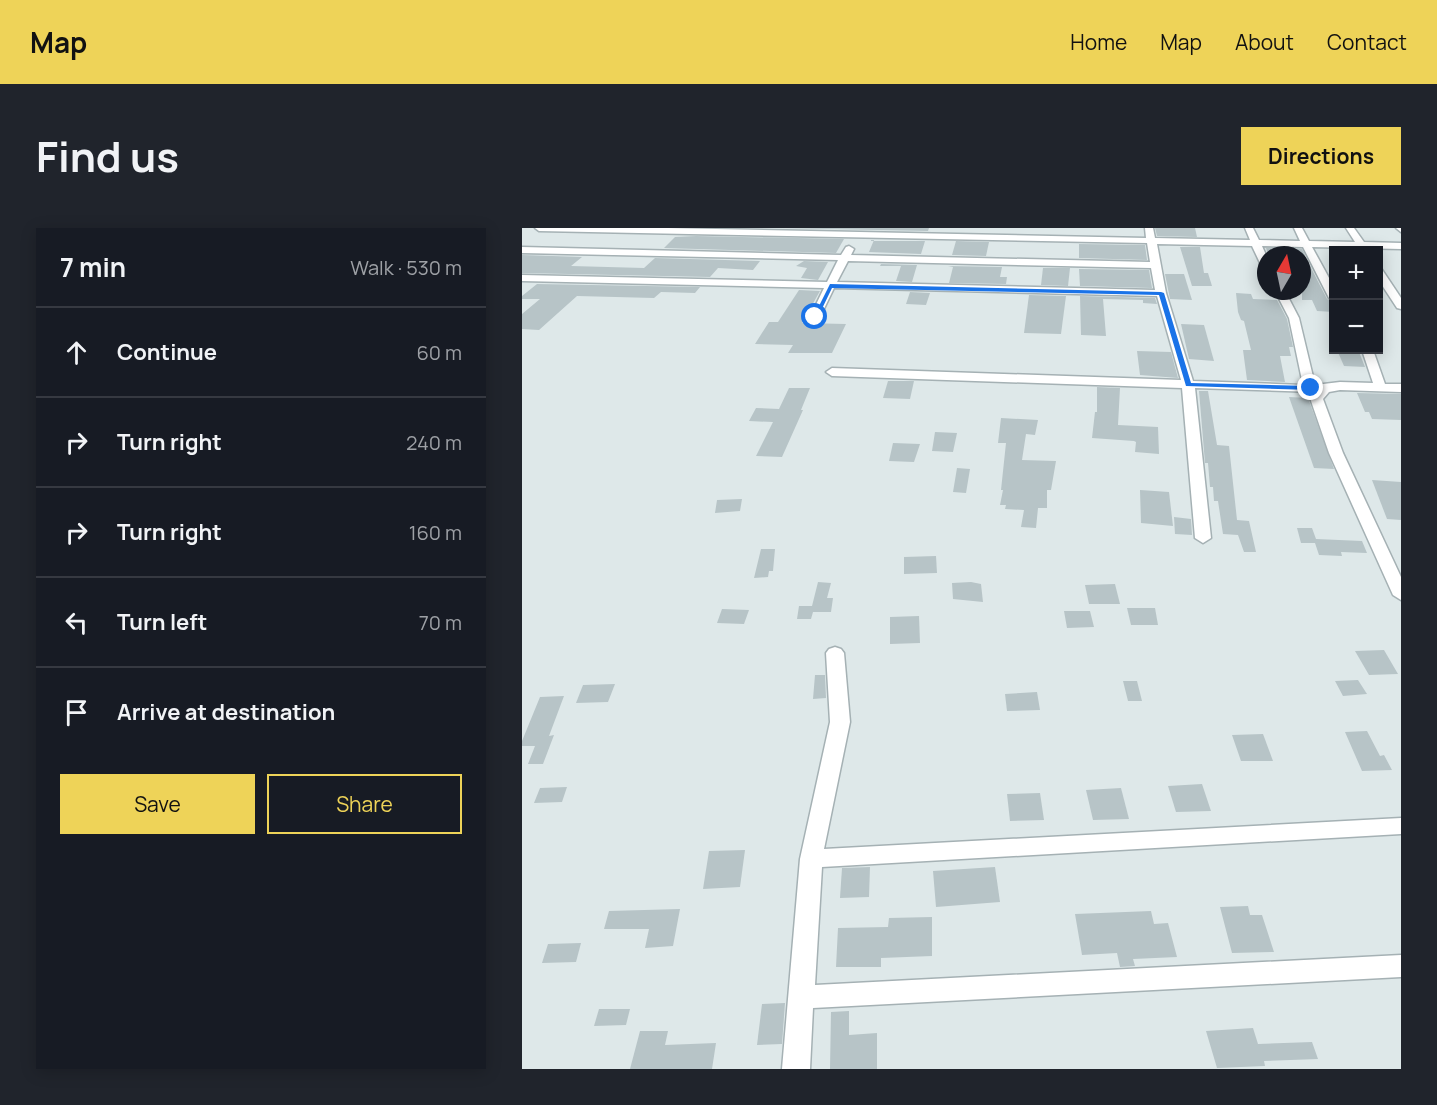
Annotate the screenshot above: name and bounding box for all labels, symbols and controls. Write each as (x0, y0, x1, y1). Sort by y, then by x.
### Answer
text: Map (30, 23, 87, 61)
text: Home (1070, 28, 1127, 56)
text: Map (1160, 28, 1202, 56)
text: About (1235, 28, 1294, 56)
text: Contact (1327, 28, 1407, 56)
text: Find us (36, 127, 179, 185)
button: Directions (1241, 127, 1401, 185)
north arrow (1257, 246, 1311, 300)
map controls (1329, 246, 1383, 354)
button: + (1329, 246, 1383, 300)
text: 7 min (60, 249, 126, 285)
text: Walk · 530 m (350, 254, 462, 281)
button: − (1329, 300, 1383, 354)
route start (801, 303, 827, 329)
icon: ahead (60, 336, 93, 369)
text: Continue (117, 337, 217, 367)
text: 60 m (416, 339, 462, 366)
route end (1297, 374, 1323, 400)
icon: right (60, 426, 93, 459)
text: Turn right (117, 427, 222, 457)
text: 240 m (406, 429, 462, 456)
icon: right (60, 516, 93, 549)
text: Turn right (117, 517, 222, 547)
text: 160 m (409, 519, 462, 546)
icon: left (60, 606, 93, 639)
text: Turn left (117, 607, 207, 637)
text: 70 m (419, 609, 462, 636)
icon: arrive (60, 696, 93, 729)
text: Arrive at destination (117, 697, 335, 727)
button: Save (60, 774, 255, 834)
button: Share (267, 774, 462, 834)

